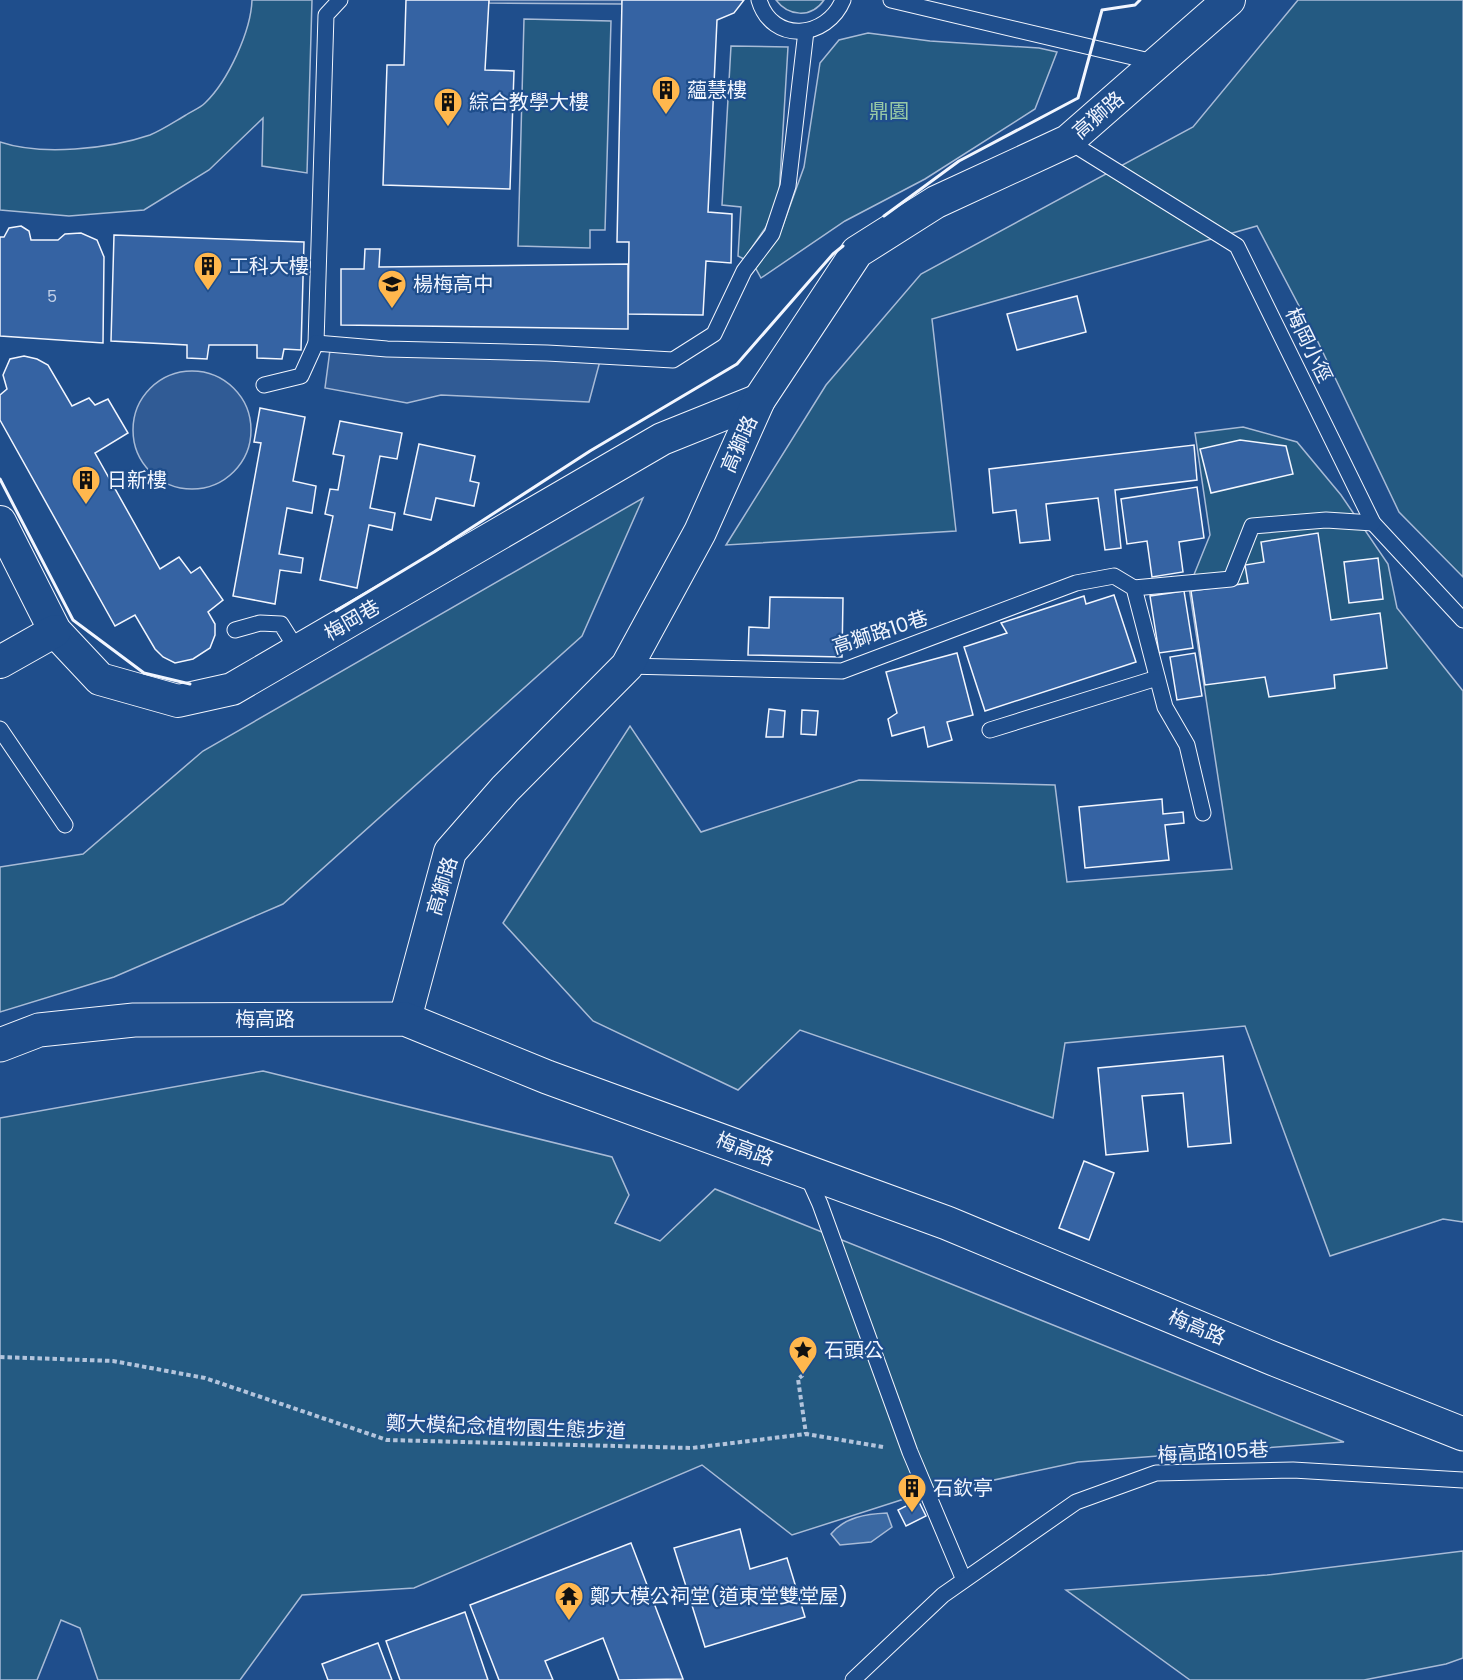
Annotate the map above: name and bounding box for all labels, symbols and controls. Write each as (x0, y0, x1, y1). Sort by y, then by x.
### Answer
building icon: 蘊慧樓 (650, 74, 682, 116)
place label: 蘊慧樓 (687, 76, 747, 104)
street label: 高獅路 (1066, 85, 1130, 145)
building icon: 綜合教學大樓 (432, 86, 464, 128)
place label: 綜合教學大樓 (469, 88, 589, 116)
park label: 鼎園 (869, 97, 909, 125)
building icon: 工科大樓 (192, 250, 224, 292)
place label: 工科大樓 (229, 252, 309, 280)
school or university icon: 楊梅高中 (376, 268, 408, 310)
place label: 楊梅高中 (413, 270, 493, 298)
house number: 5 (47, 285, 57, 308)
street label: 梅岡小徑 (1279, 303, 1339, 387)
street label: 高獅路 (714, 411, 764, 477)
building icon: 日新樓 (70, 464, 102, 506)
place label: 日新樓 (107, 466, 167, 494)
street label: 梅岡巷 (319, 593, 385, 647)
street label: 高獅路10巷 (829, 603, 931, 661)
street label: 高獅路 (420, 853, 464, 919)
street label: 梅高路 (235, 1005, 295, 1033)
street label: 梅高路 (712, 1126, 778, 1172)
street label: 梅高路 (1164, 1302, 1230, 1352)
place icon: 石頭公 (787, 1334, 819, 1376)
place label: 石頭公 (824, 1336, 884, 1364)
street label: 鄭大模紀念植物園生態步道 (386, 1409, 626, 1445)
street label: 梅高路105巷 (1157, 1435, 1269, 1469)
building icon: 石欽亭 (896, 1472, 928, 1514)
place label: 石欽亭 (933, 1474, 993, 1502)
temple icon: 鄭大模公祠堂(道東堂雙堂屋) (553, 1580, 585, 1622)
place label: 鄭大模公祠堂(道東堂雙堂屋) (590, 1582, 848, 1610)

